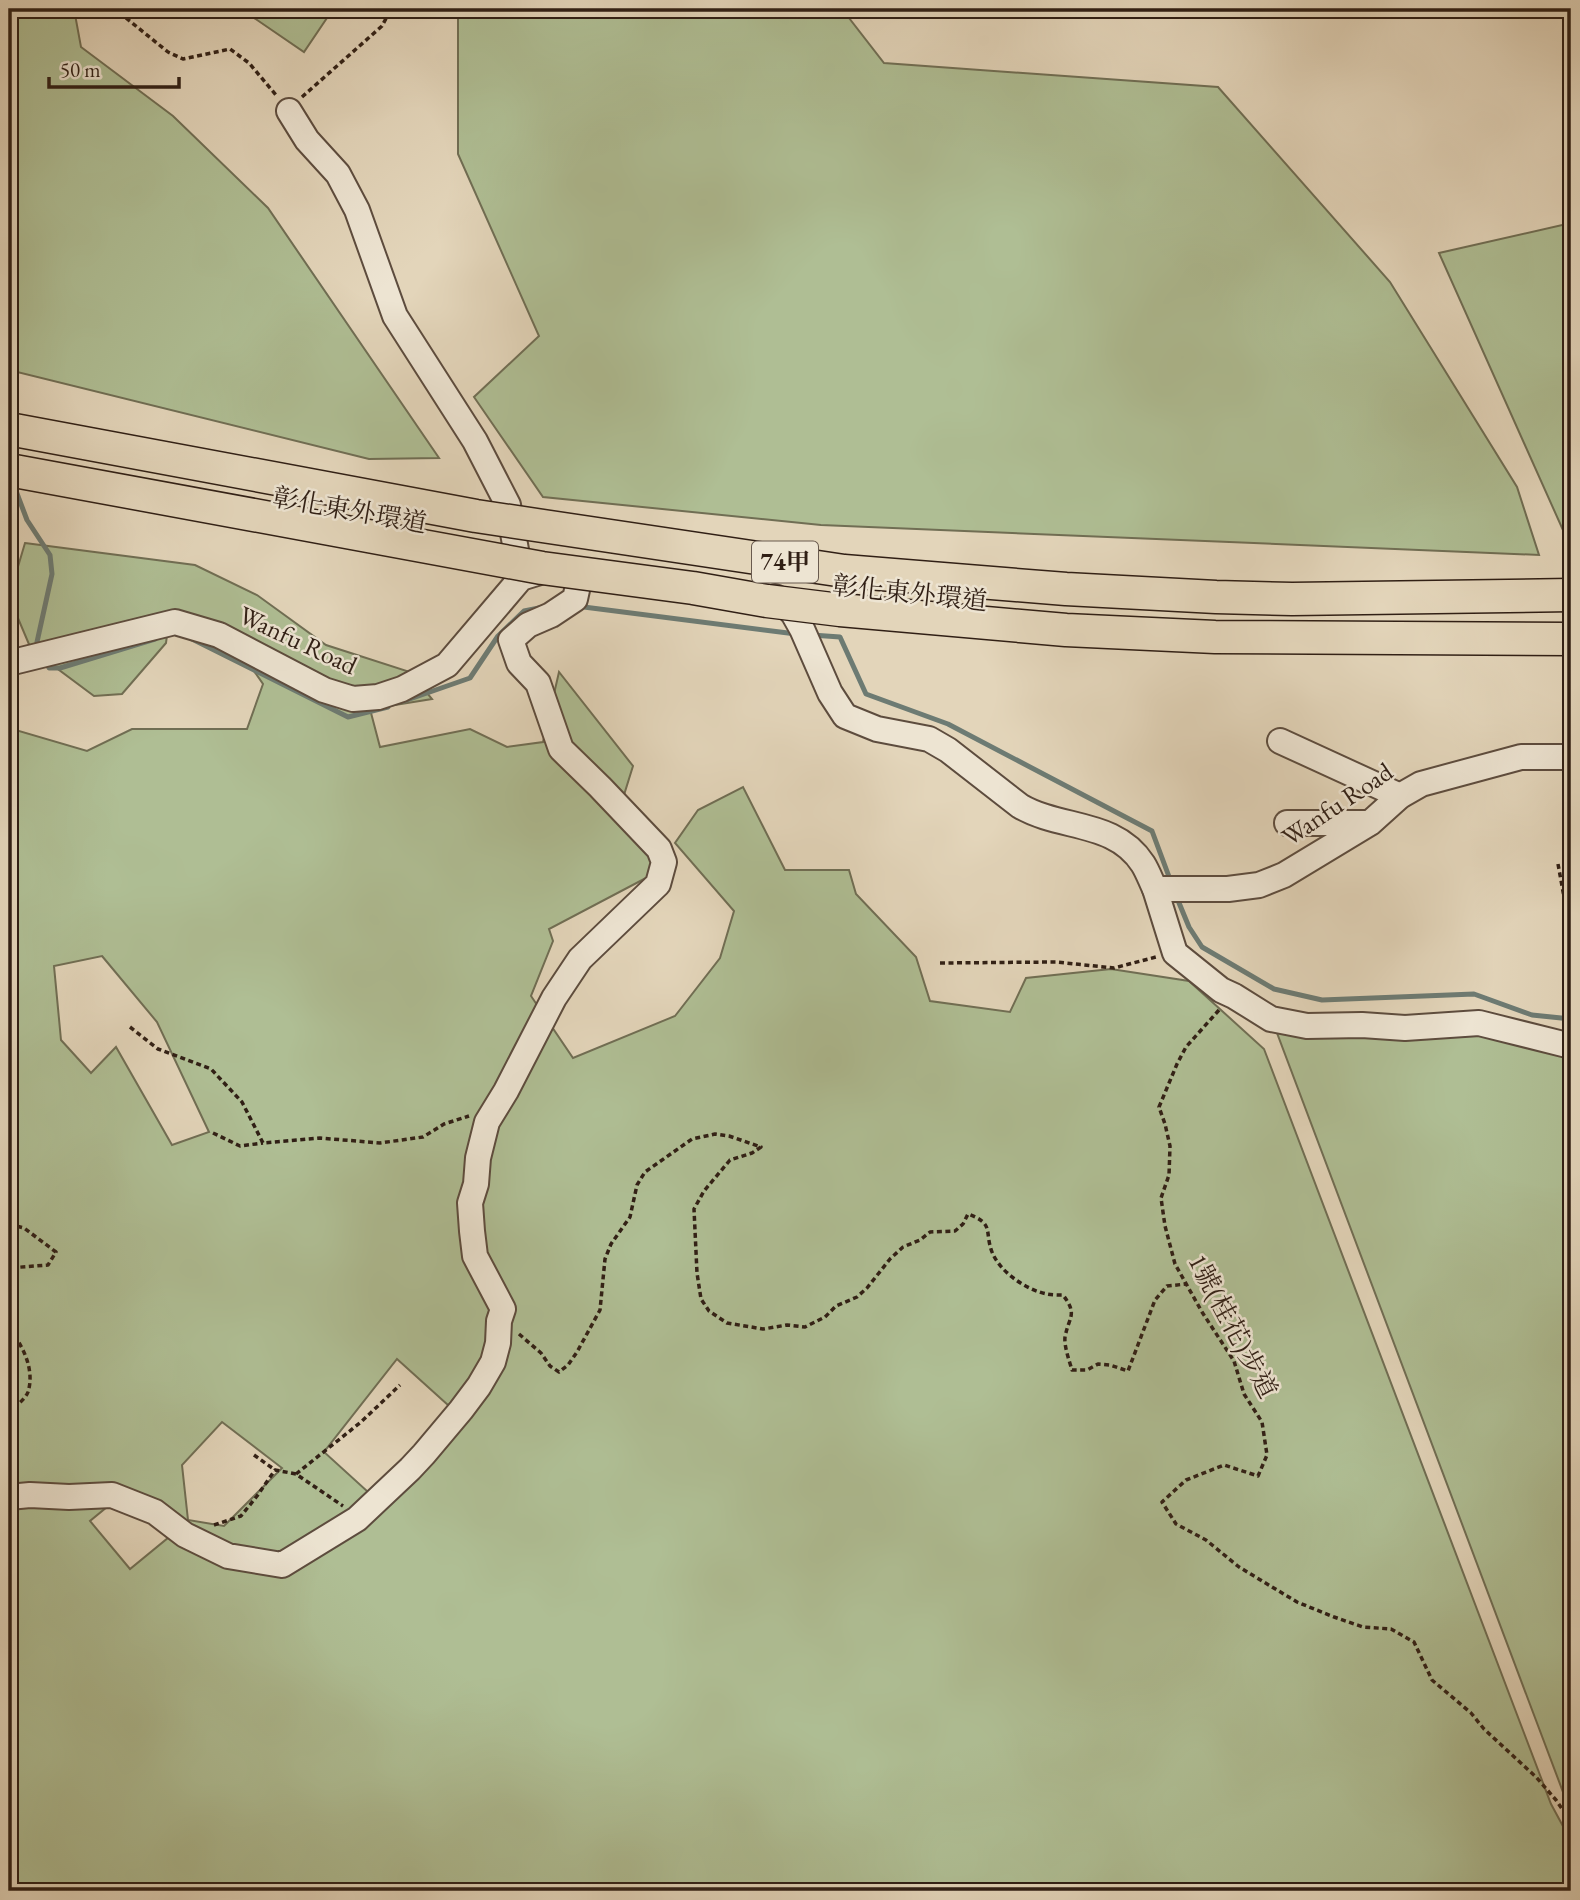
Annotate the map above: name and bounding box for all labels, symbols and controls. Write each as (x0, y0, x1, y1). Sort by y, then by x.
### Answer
scale bar (49, 46, 178, 90)
text: 50 m (60, 56, 101, 83)
street label: 彰化東外環道 (270, 480, 430, 540)
road number: 74甲 (752, 542, 818, 582)
street label: 彰化東外環道 (831, 568, 989, 618)
street label: Wanfu Road (233, 598, 363, 683)
street label: Wanfu Road (1275, 754, 1400, 854)
street label: 1號(桂花)步道 (1181, 1248, 1285, 1404)

